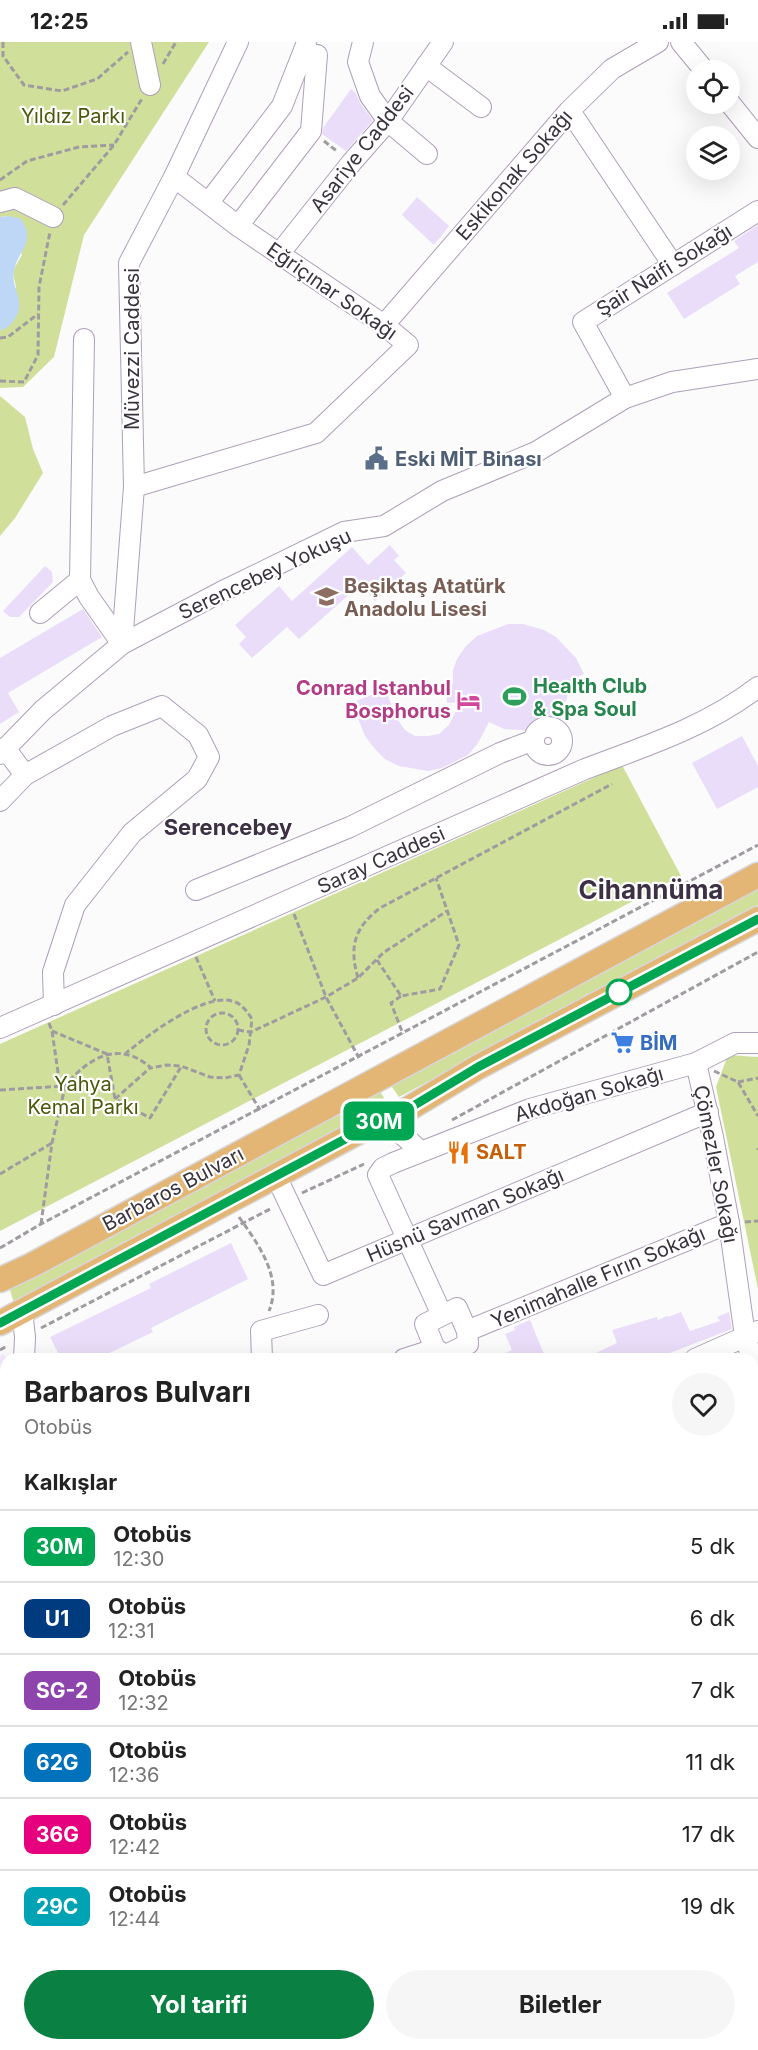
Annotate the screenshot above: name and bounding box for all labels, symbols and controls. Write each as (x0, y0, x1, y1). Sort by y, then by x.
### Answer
text: 12:25 (30, 8, 89, 34)
map controls (686, 60, 740, 180)
button: locate (686, 60, 740, 114)
street label: Asariye Caddesi (305, 81, 419, 217)
park label: Yıldız Parkı (21, 104, 125, 128)
street label: Eskikonak Sokağı (451, 105, 577, 245)
button: layers (686, 126, 740, 180)
street label: Şair Naifi Sokağı (592, 219, 736, 321)
street label: Eğriçınar Sokağı (262, 237, 402, 345)
street label: Müvezzi Caddesi (120, 268, 144, 430)
public building icon: Eski MİT Binası (364, 446, 390, 472)
place label: Eski MİT Binası (395, 447, 542, 471)
street label: Serencebey Yokuşu (175, 523, 355, 625)
place label: Beşiktaş Atatürk Anadolu Lisesi (344, 574, 506, 621)
school or university icon: Beşiktaş Atatürk Anadolu Lisesi (313, 584, 339, 610)
place label: Health Club & Spa Soul (533, 674, 647, 721)
place label: Conrad Istanbul Bosphorus (296, 676, 451, 723)
sports icon: Health Club & Spa Soul (502, 684, 528, 710)
hotel icon: Conrad Istanbul Bosphorus (456, 687, 482, 713)
district label: Serencebey (164, 814, 292, 840)
street label: Saray Caddesi (314, 821, 448, 899)
district label: Cihannüma (579, 874, 723, 905)
unlabelled marker (606, 979, 632, 1005)
supermarket icon: BİM (609, 1030, 635, 1056)
place label: BİM (640, 1031, 677, 1055)
street label: Akdoğan Sokağı (512, 1061, 666, 1127)
park label: Yahya Kemal Parkı (27, 1072, 139, 1119)
street label: Çömezler Sokağı (689, 1083, 743, 1245)
line badge: 30M (344, 1102, 413, 1140)
text: 30M (355, 1109, 403, 1134)
restaurant icon: SALT (445, 1139, 471, 1165)
place label: SALT (476, 1140, 527, 1164)
street label: Barbaros Bulvarı (98, 1142, 248, 1236)
street label: Hüsnü Savman Sokağı (363, 1163, 567, 1267)
street label: Yenimahalle Fırın Sokağı (487, 1221, 709, 1333)
button: heart (672, 1373, 735, 1436)
text: Barbaros Bulvarı (24, 1375, 251, 1409)
text: Otobüs (24, 1415, 92, 1439)
text: Kalkışlar (24, 1469, 117, 1495)
text: Otobüs (113, 1521, 191, 1547)
text: 5 dk (690, 1533, 735, 1559)
text: 30M (36, 1534, 83, 1559)
text: 12:30 (113, 1547, 164, 1571)
text: Otobüs (108, 1593, 186, 1619)
text: 6 dk (690, 1605, 735, 1631)
text: U1 (45, 1606, 69, 1631)
text: 12:31 (108, 1619, 155, 1643)
text: Otobüs (118, 1665, 196, 1691)
text: 7 dk (691, 1677, 735, 1703)
text: SG-2 (36, 1678, 88, 1703)
text: 12:32 (118, 1691, 169, 1715)
text: Otobüs (109, 1737, 187, 1763)
text: 11 dk (685, 1749, 735, 1775)
text: 62G (36, 1750, 79, 1775)
text: 12:36 (109, 1763, 160, 1787)
text: Otobüs (109, 1809, 187, 1835)
text: 17 dk (682, 1821, 735, 1847)
text: 36G (36, 1822, 79, 1847)
text: 12:42 (109, 1835, 160, 1859)
text: Otobüs (108, 1881, 187, 1907)
text: 19 dk (681, 1893, 735, 1919)
text: 29C (36, 1894, 78, 1919)
text: 12:44 (108, 1907, 160, 1931)
button: Yol tarifi (24, 1970, 374, 2039)
button: Biletler (386, 1970, 735, 2039)

